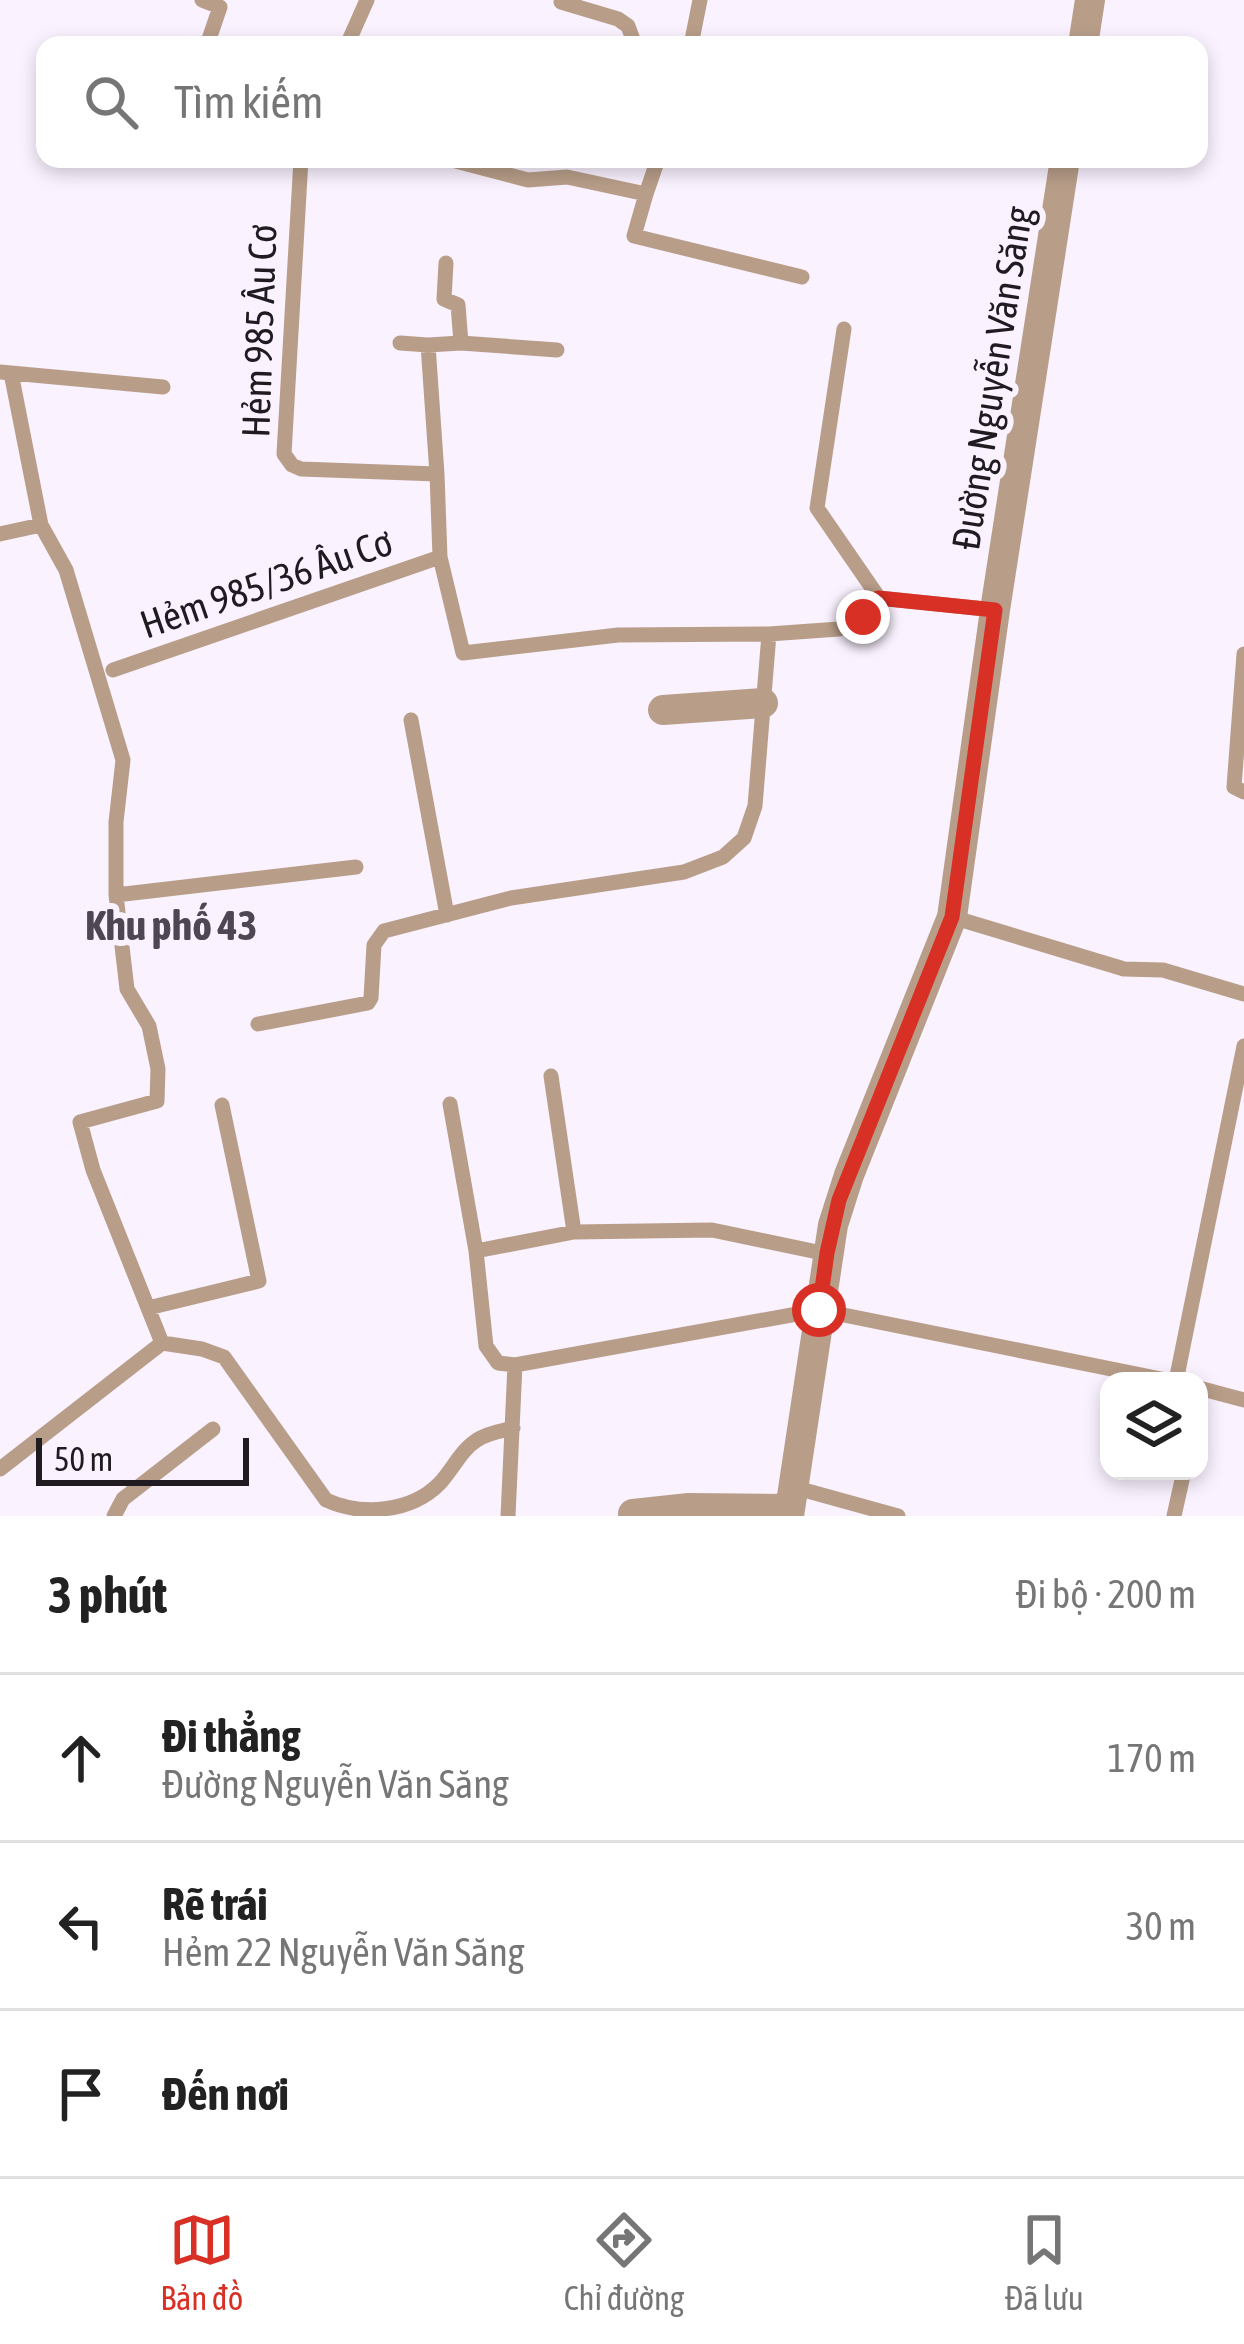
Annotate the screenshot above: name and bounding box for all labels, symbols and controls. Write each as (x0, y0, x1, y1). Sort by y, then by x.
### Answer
search box (36, 36, 1208, 168)
icon: search (78, 69, 144, 135)
text: Tìm kiếm (174, 76, 323, 128)
street label: Đường Nguyễn Văn Săng (943, 203, 1041, 553)
street label: Hẻm 985 Âu Cơ (233, 224, 285, 438)
street label: Hẻm 985/36 Âu Cơ (134, 519, 398, 647)
route end (836, 590, 890, 644)
district label: Khu phố 43 (85, 901, 257, 949)
route start (792, 1283, 846, 1337)
map controls (1100, 1372, 1208, 1480)
button: layers (1100, 1372, 1208, 1480)
scale bar (36, 1432, 249, 1485)
text: 50 m (54, 1440, 113, 1478)
text: 3 phút (48, 1565, 167, 1624)
text: Đi bộ · 200 m (1016, 1572, 1196, 1616)
text: Đi thẳng (162, 1710, 301, 1762)
icon: ahead (48, 1725, 114, 1791)
text: 170 m (1108, 1736, 1196, 1780)
text: Đường Nguyễn Văn Săng (162, 1762, 509, 1806)
text: Rẽ trái (162, 1878, 268, 1930)
icon: left (48, 1893, 114, 1959)
text: 30 m (1126, 1904, 1196, 1948)
text: Hẻm 22 Nguyễn Văn Săng (162, 1930, 525, 1974)
icon: arrive (48, 2061, 114, 2127)
text: Đến nơi (162, 2068, 289, 2120)
tab: Bản đồ (160, 2207, 243, 2317)
tab: Chỉ đường (564, 2207, 684, 2317)
tab: Đã lưu (1005, 2207, 1084, 2317)

